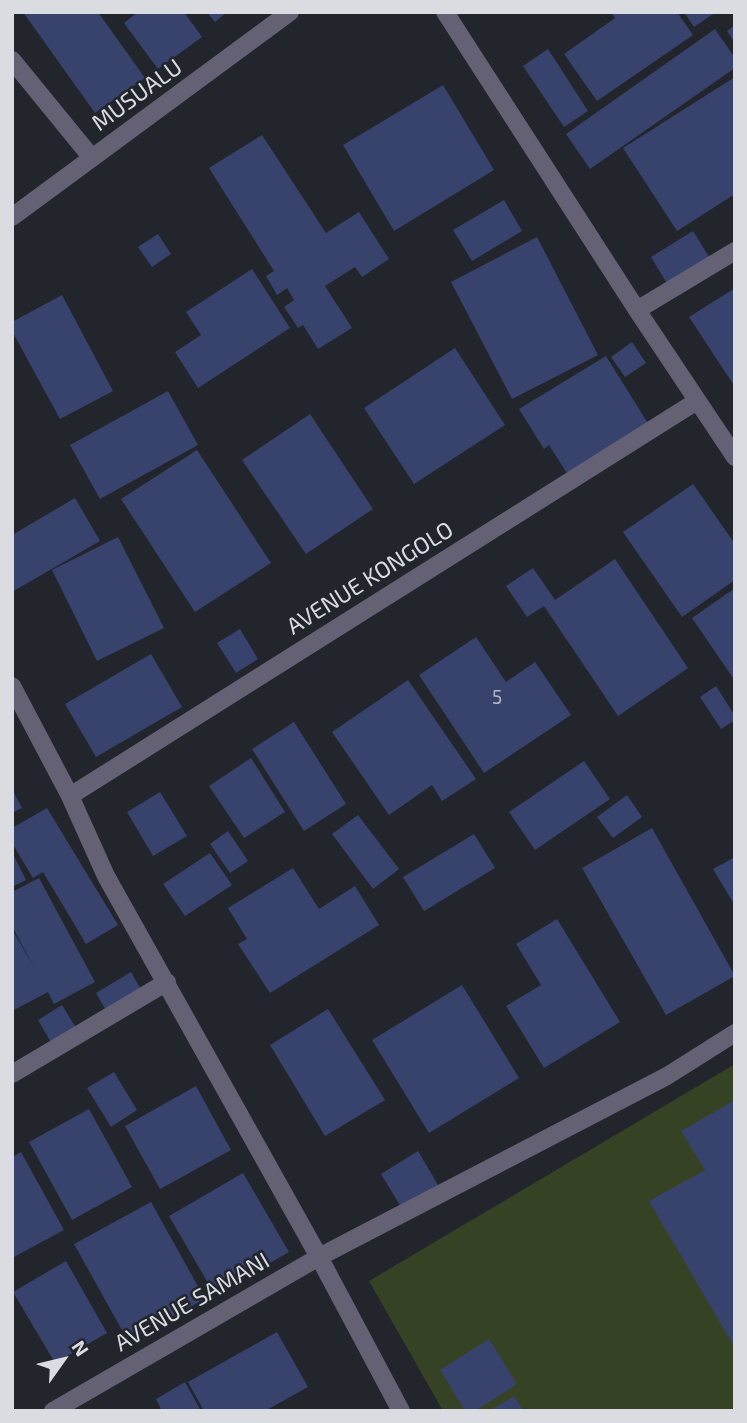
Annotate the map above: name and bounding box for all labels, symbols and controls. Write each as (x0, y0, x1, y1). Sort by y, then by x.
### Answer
street label: MUSUALU (87, 53, 187, 137)
street label: AVENUE KONGOLO (282, 516, 458, 640)
house number: 5 (492, 687, 502, 709)
street label: AVENUE SAMANI (110, 1247, 274, 1357)
north arrow (28, 1325, 98, 1395)
text: N (67, 1336, 94, 1360)

